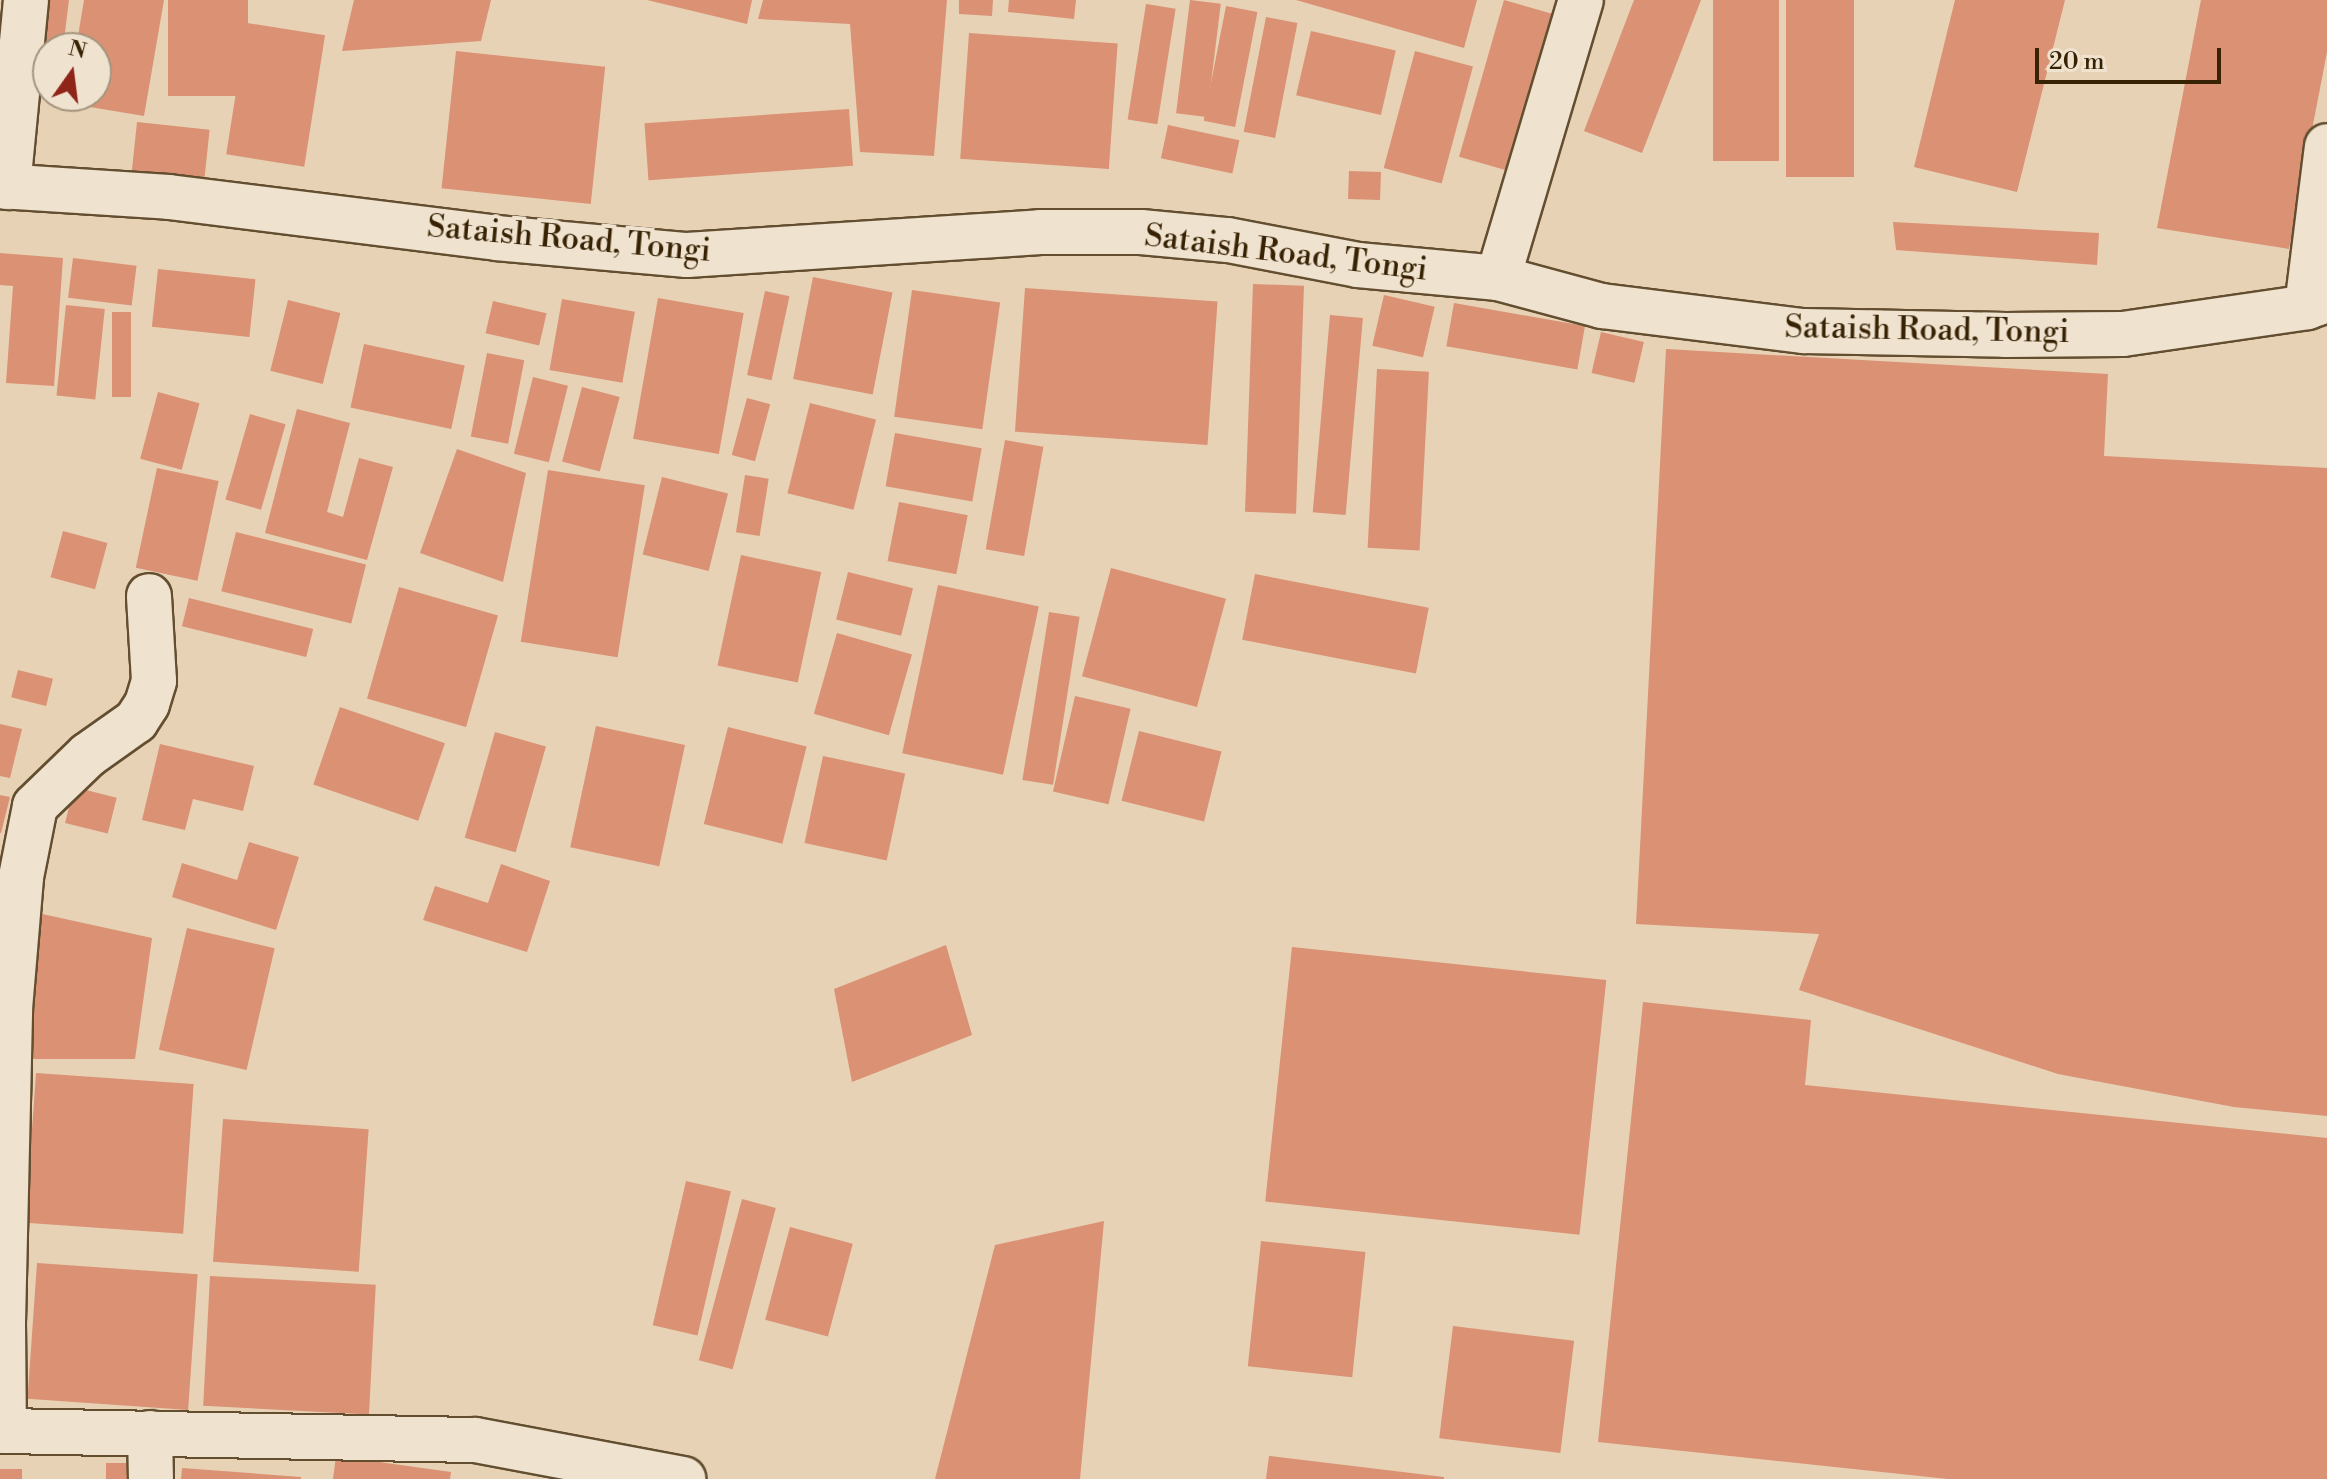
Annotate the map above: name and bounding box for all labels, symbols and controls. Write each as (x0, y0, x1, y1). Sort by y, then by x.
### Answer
north arrow (32, 32, 112, 112)
scale bar (2039, 32, 2225, 82)
text: N (66, 35, 89, 65)
text: 20 m (2049, 47, 2105, 77)
street label: Sataish Road, Tongi (425, 207, 713, 271)
street label: Sataish Road, Tongi (1142, 217, 1430, 289)
street label: Sataish Road, Tongi (1784, 308, 2070, 352)

